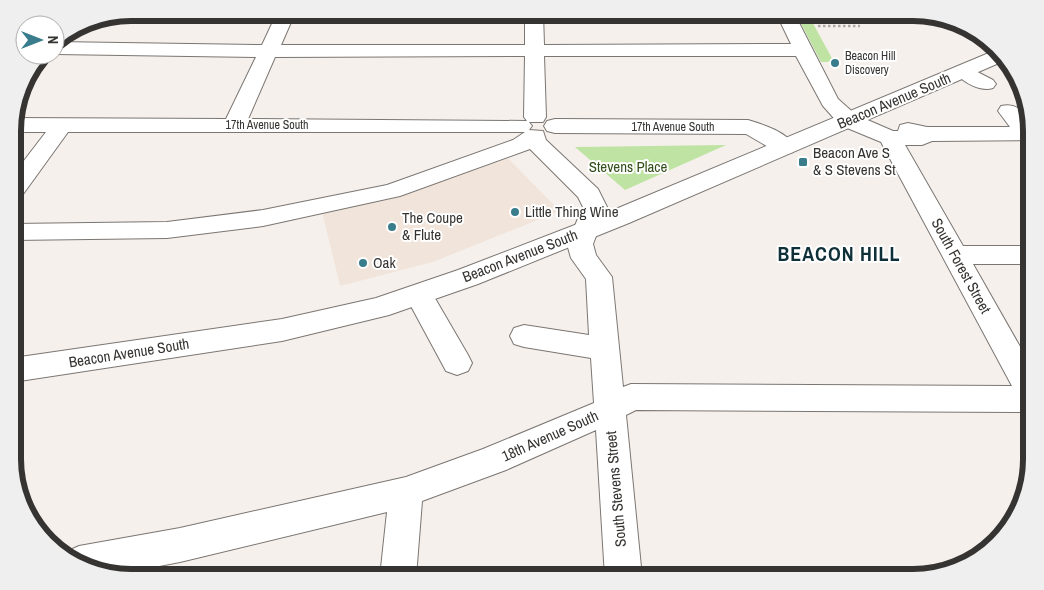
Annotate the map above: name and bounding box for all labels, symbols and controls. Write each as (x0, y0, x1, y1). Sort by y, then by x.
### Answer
north arrow (15, 15, 65, 65)
text: N (44, 36, 62, 44)
place label: Beacon Hill Discovery (845, 48, 895, 78)
marker: Beacon Hill Discovery (829, 57, 841, 69)
street label: Beacon Avenue South (834, 67, 954, 134)
street label: 17th Avenue South (225, 117, 309, 133)
street label: 17th Avenue South (631, 119, 715, 135)
place label: Beacon Ave S & S Stevens St (813, 142, 896, 180)
park label: Stevens Place (589, 156, 667, 177)
marker: Beacon Ave S & S Stevens St (797, 156, 809, 168)
place label: Little Thing Wine (525, 201, 619, 222)
marker: Little Thing Wine (509, 206, 521, 218)
place label: The Coupe & Flute (402, 207, 463, 245)
street label: South Forest Street (927, 214, 997, 318)
marker: The Coupe & Flute (386, 221, 398, 233)
street label: Beacon Avenue South (459, 224, 580, 287)
district label: BEACON HILL (777, 240, 901, 267)
place label: Oak (373, 252, 396, 273)
marker: Oak (357, 257, 369, 269)
street label: Beacon Avenue South (67, 333, 191, 372)
street label: 18th Avenue South (498, 405, 601, 466)
street label: South Stevens Street (600, 430, 631, 548)

